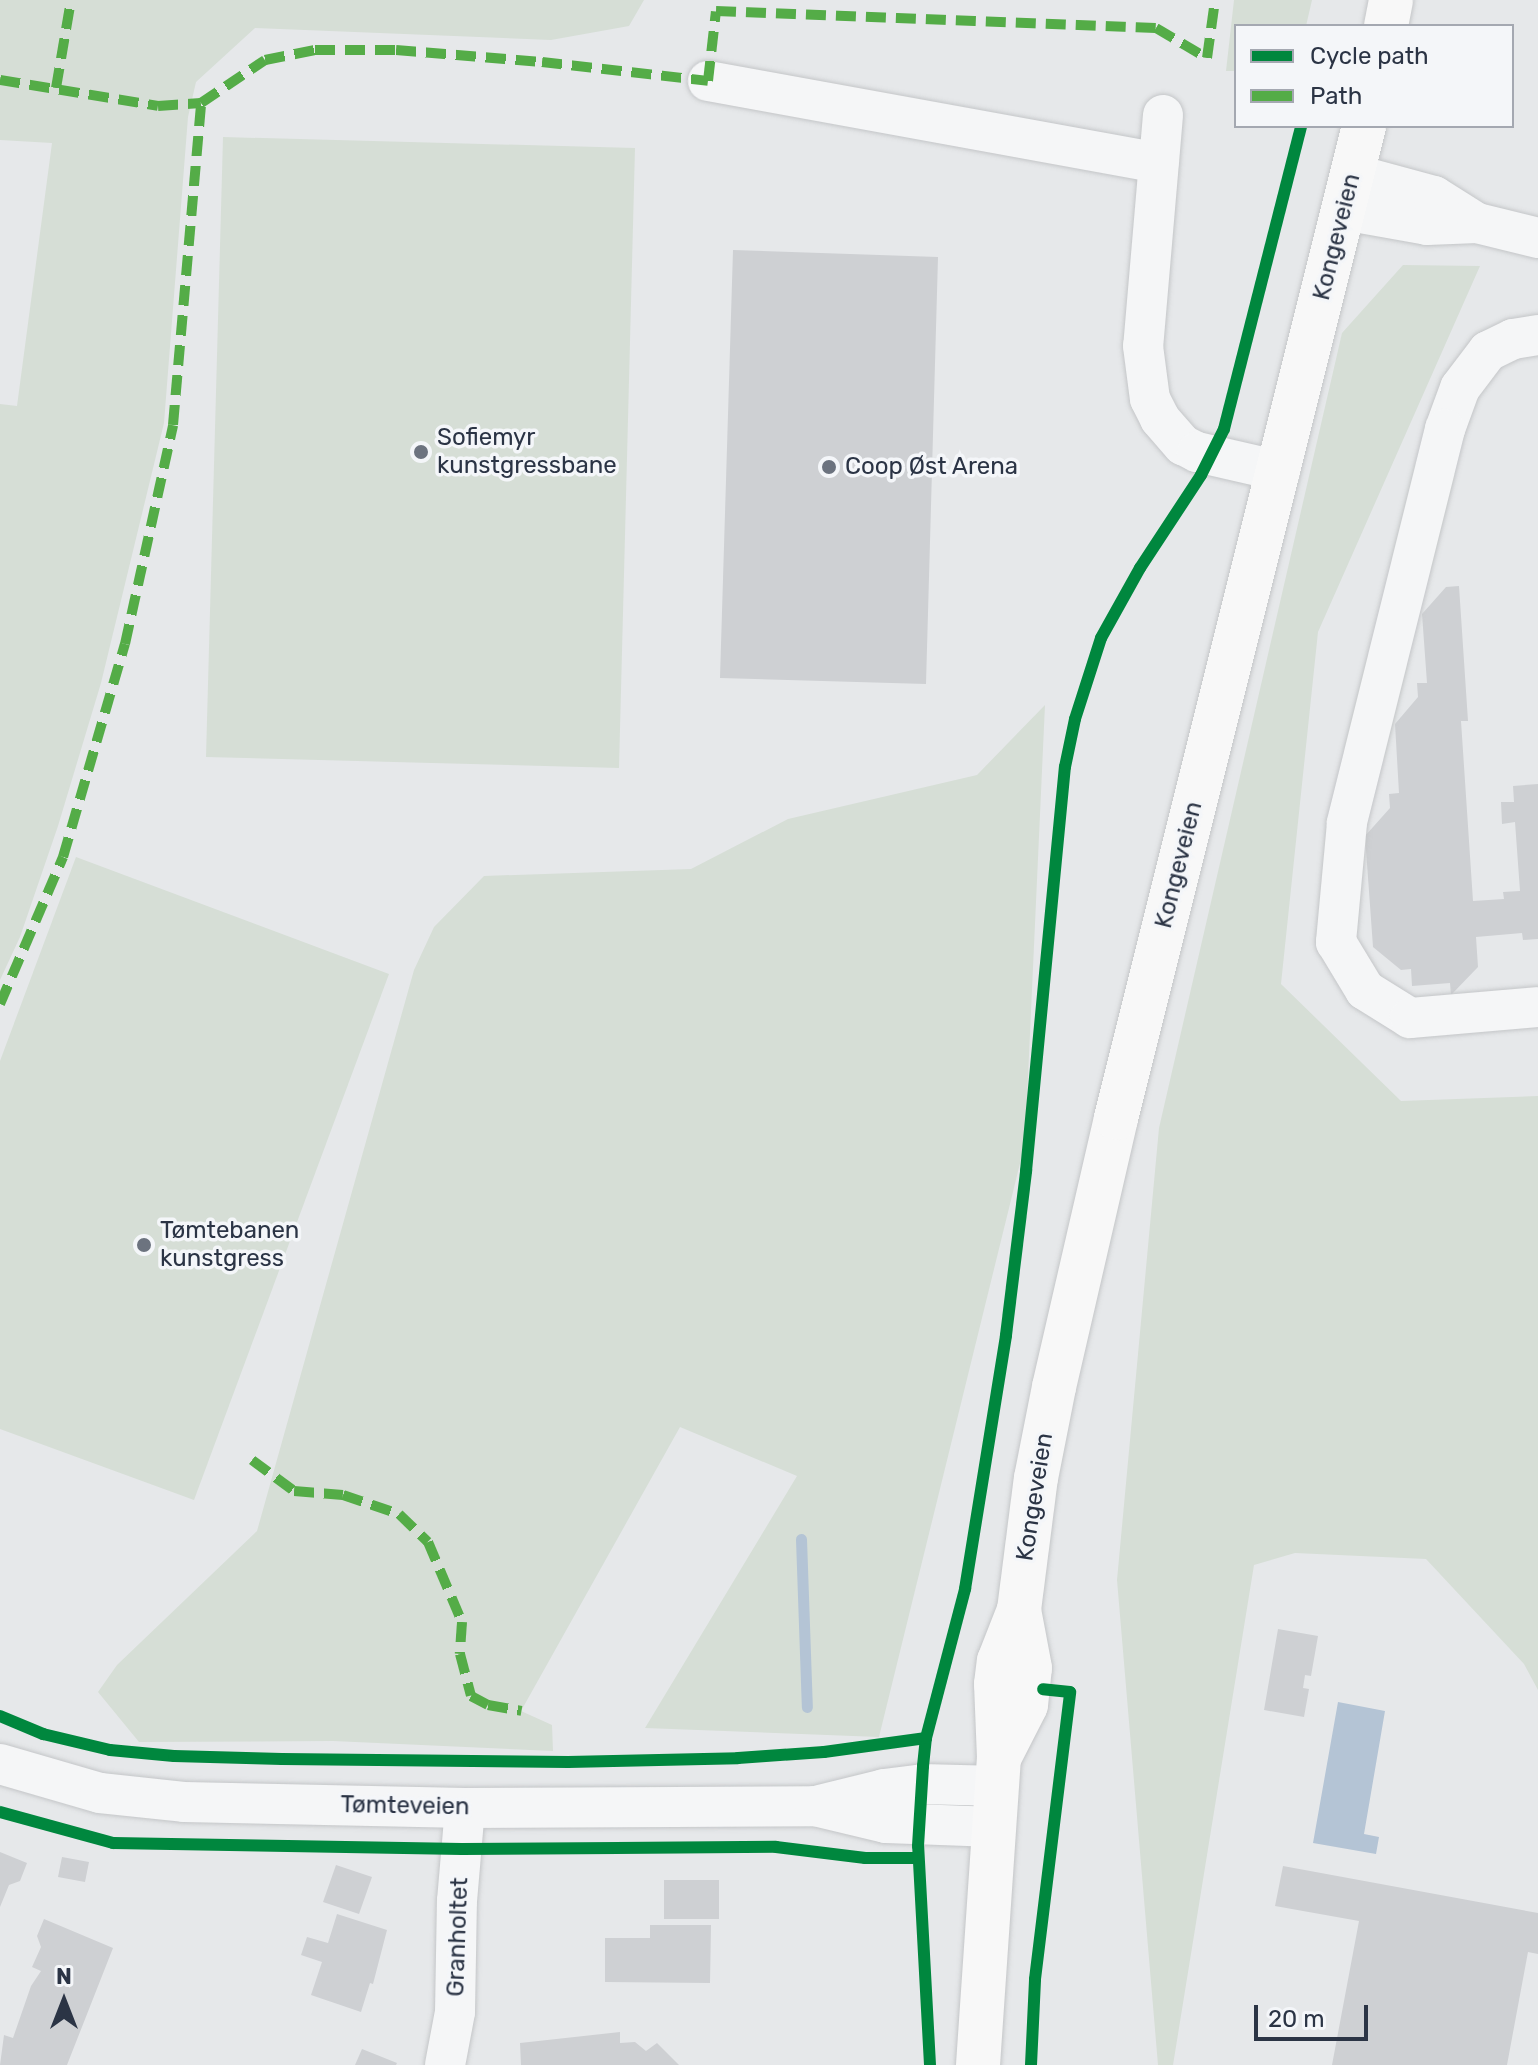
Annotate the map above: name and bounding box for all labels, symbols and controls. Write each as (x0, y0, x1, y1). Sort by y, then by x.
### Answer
legend (1234, 24, 1514, 128)
text: Cycle path (1310, 42, 1429, 70)
text: Path (1310, 82, 1362, 110)
street label: Kongeveien (1307, 171, 1367, 303)
place label: Sofiemyr kunstgressbane (437, 424, 617, 480)
marker: Sofiemyr kunstgressbane (412, 443, 430, 461)
place label: Coop Øst Arena (845, 453, 1019, 481)
marker: Coop Øst Arena (820, 458, 838, 476)
street label: Kongeveien (1149, 799, 1209, 931)
place label: Tømtebanen kunstgress (160, 1217, 299, 1273)
marker: Tømtebanen kunstgress (135, 1236, 153, 1254)
street label: Kongeveien (1011, 1431, 1059, 1563)
street label: Tømteveien (340, 1790, 470, 1822)
street label: Granholtet (442, 1877, 474, 1997)
north arrow (24, 1961, 104, 2041)
text: N (56, 1963, 72, 1990)
scale bar (1258, 1989, 1372, 2039)
text: 20 m (1268, 2005, 1325, 2033)

